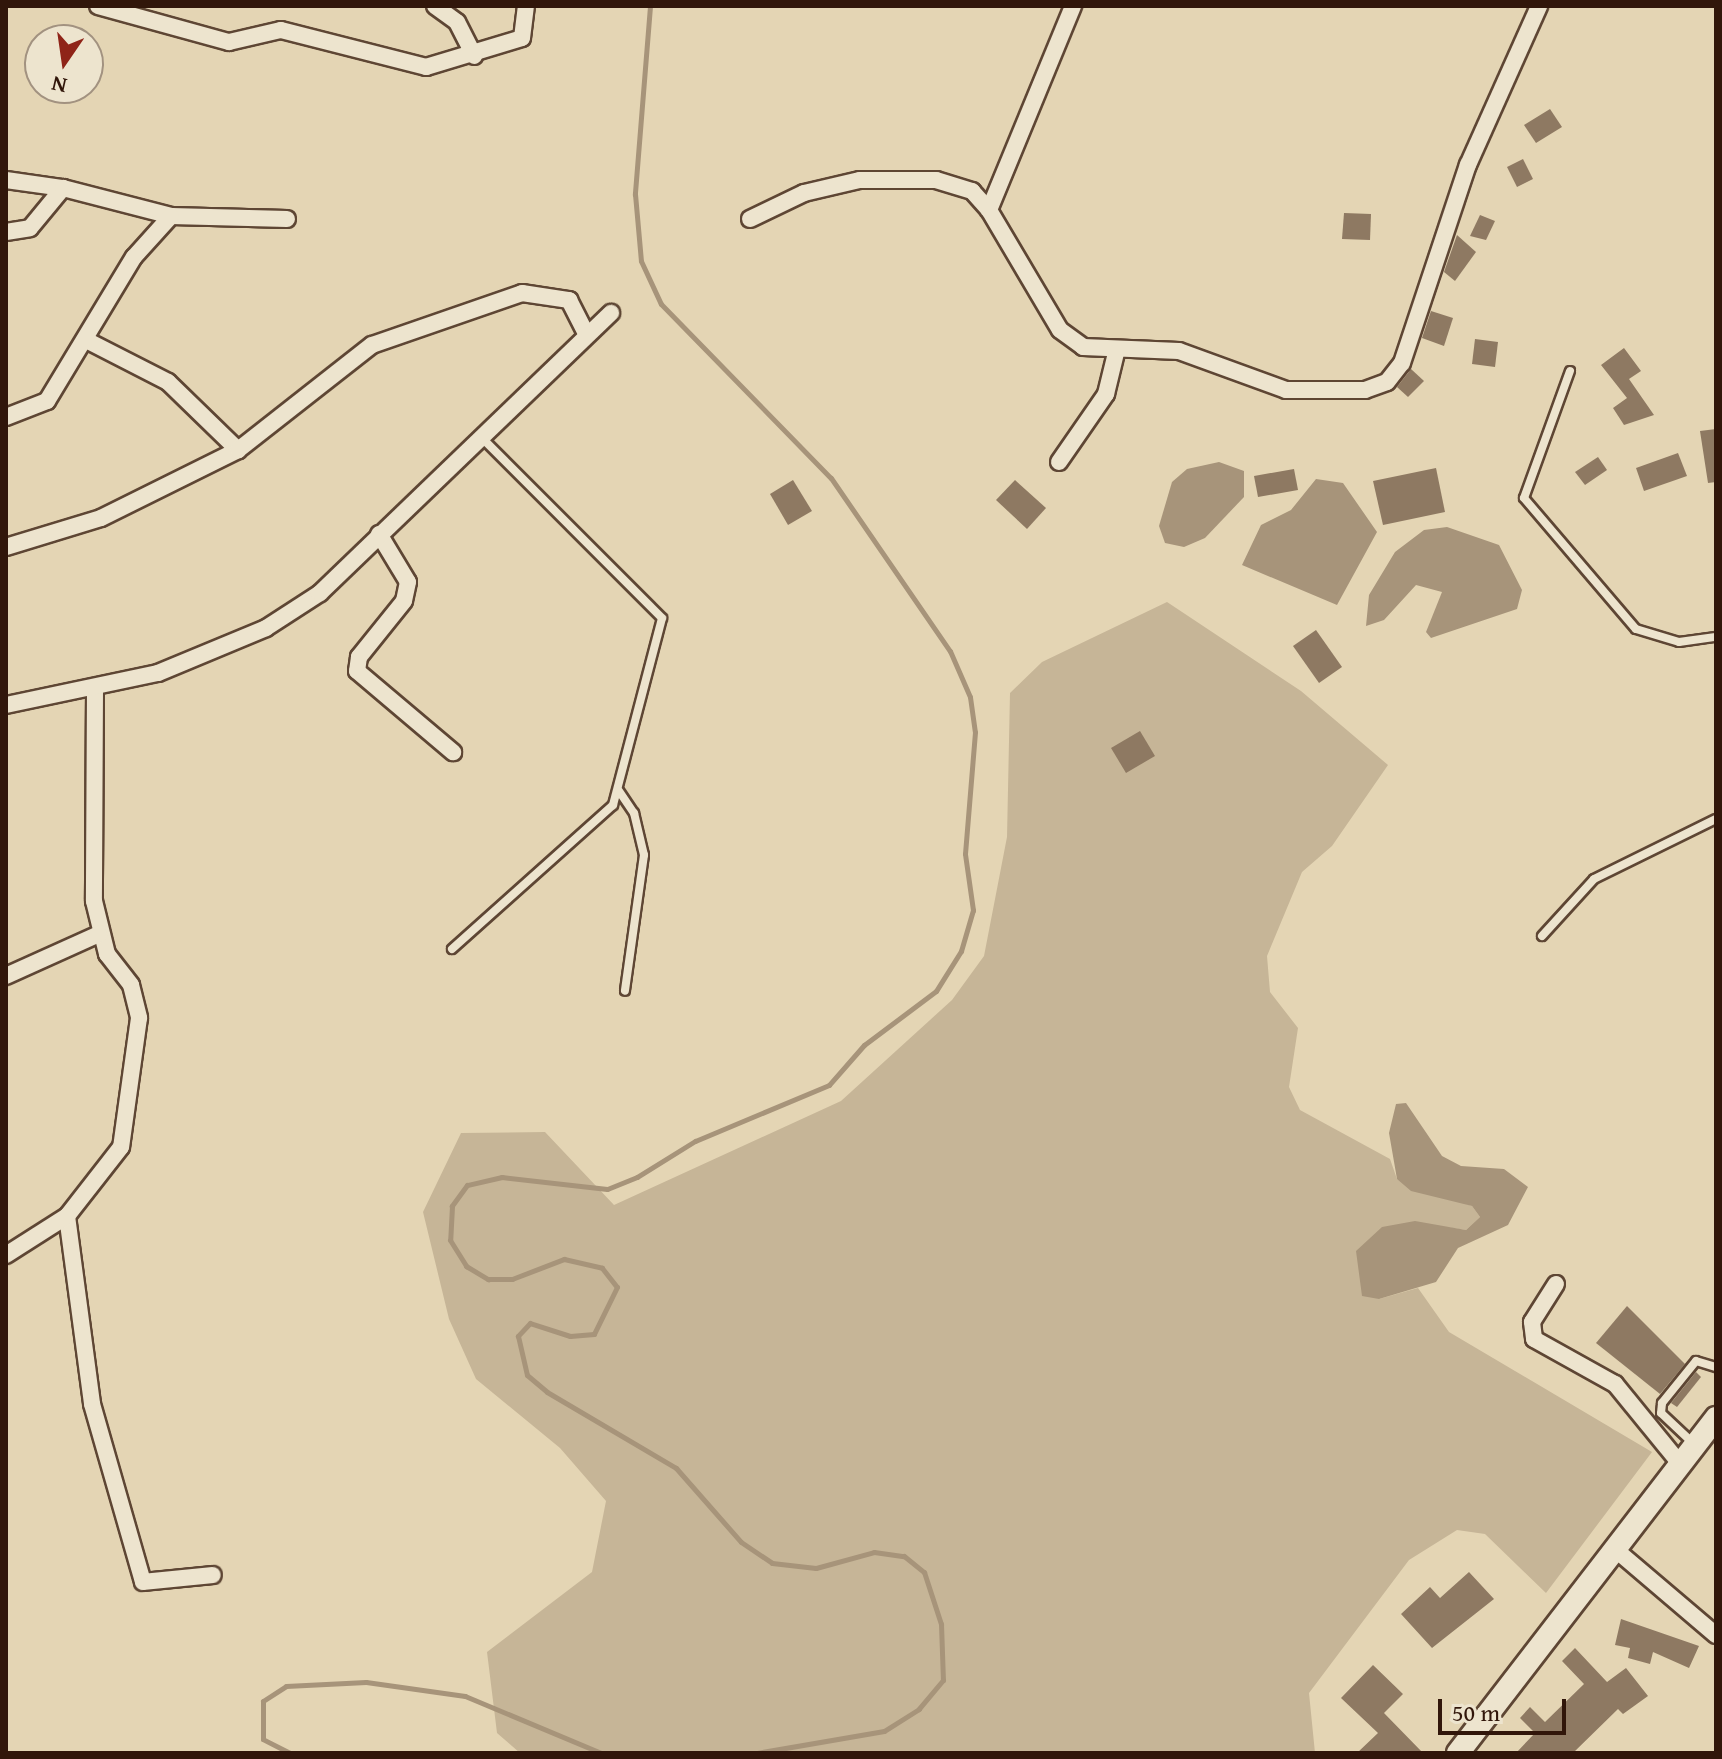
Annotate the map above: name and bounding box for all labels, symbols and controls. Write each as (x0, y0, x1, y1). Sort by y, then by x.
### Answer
north arrow (24, 24, 104, 104)
text: N (48, 68, 70, 103)
scale bar (1442, 1683, 1570, 1733)
text: 50 m (1452, 1695, 1500, 1730)

